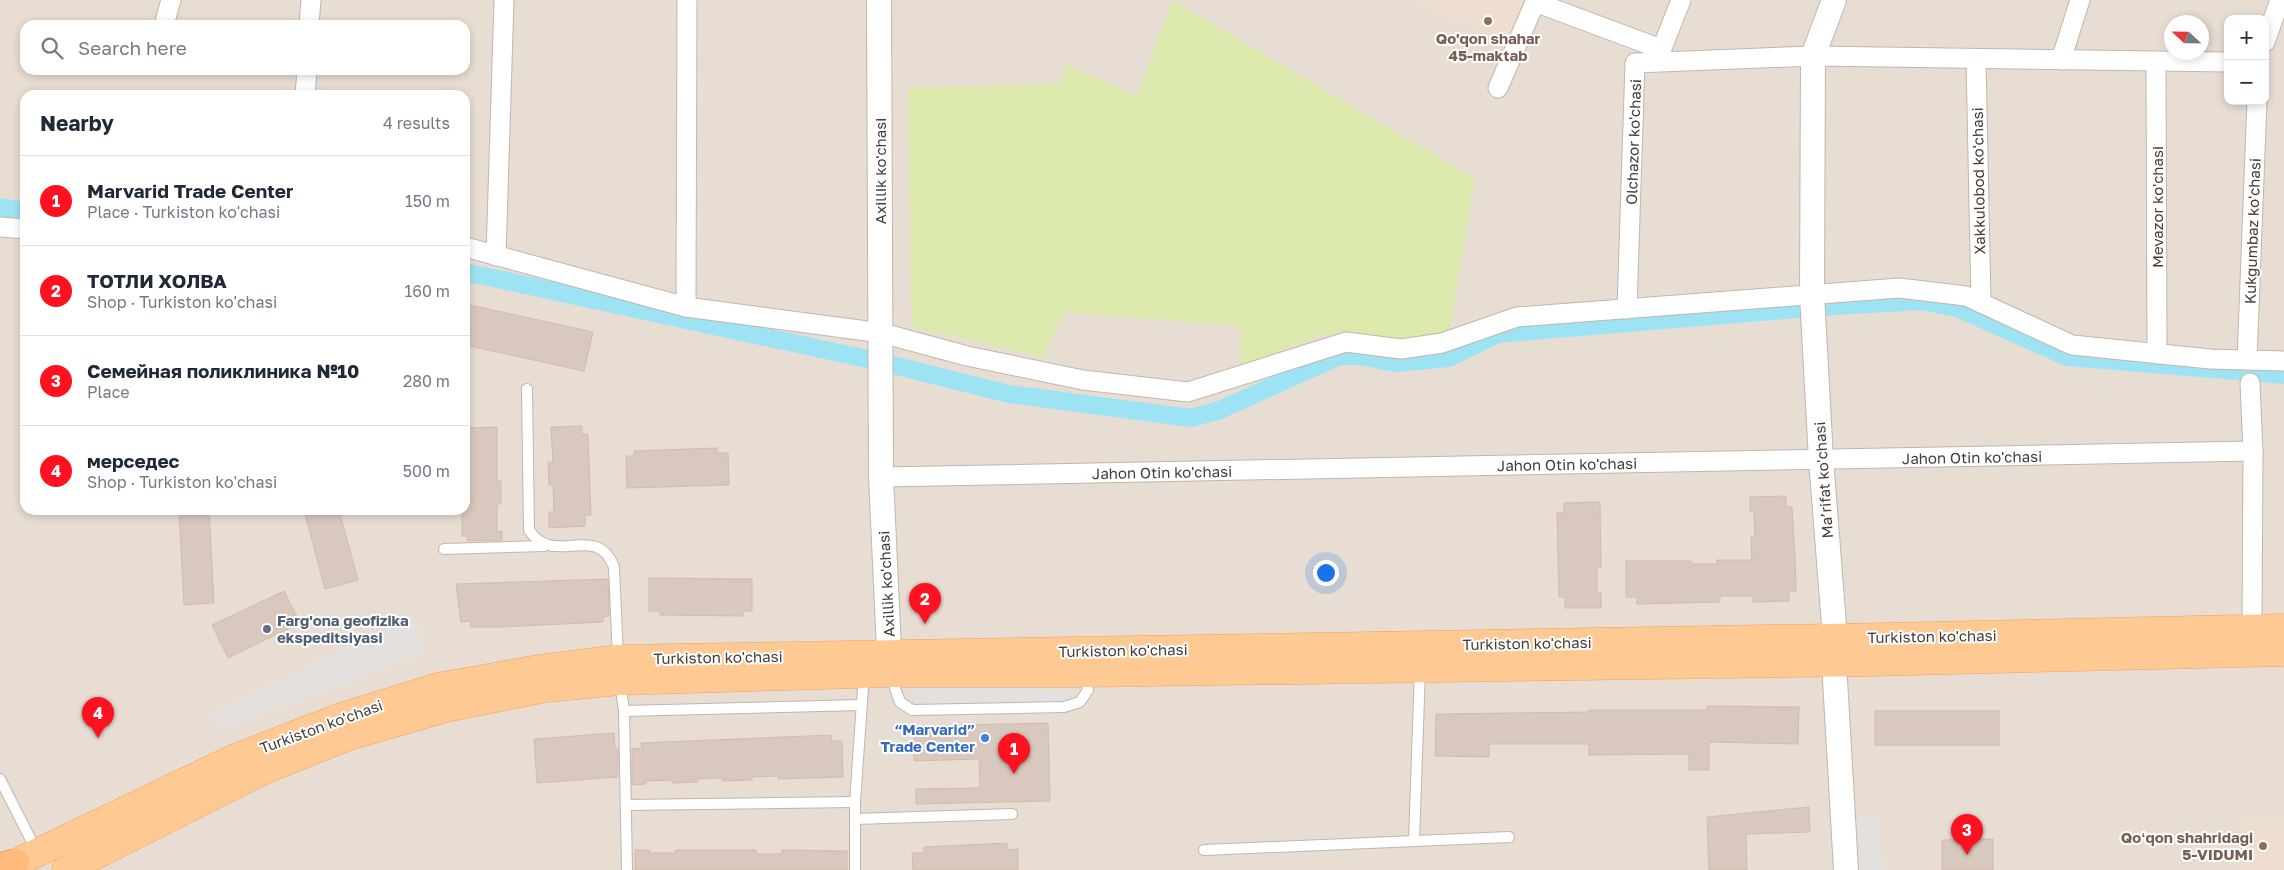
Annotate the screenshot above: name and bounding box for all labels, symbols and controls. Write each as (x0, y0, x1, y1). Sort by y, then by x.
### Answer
marker: Qo'qon shahar 45-maktab (1482, 15, 1494, 27)
north arrow (2164, 15, 2209, 60)
map controls (2224, 15, 2269, 105)
button: + (2224, 15, 2269, 60)
search box (20, 20, 470, 75)
place label: Qo'qon shahar 45-maktab (1436, 29, 1541, 64)
icon: search (38, 34, 66, 62)
text: Search here (78, 36, 187, 59)
button: − (2224, 60, 2269, 105)
street label: Olchazor ko'chasi (1622, 79, 1644, 205)
street label: Xakkulobod ko'chasi (1968, 107, 1988, 255)
text: Nearby (40, 110, 114, 136)
text: 4 results (383, 113, 450, 133)
street label: Axillik ko'chasi (871, 118, 889, 224)
street label: Mevazor ko'chasi (2148, 146, 2166, 268)
street label: Kukgumbaz ko'chasi (2240, 158, 2264, 304)
text: Marvarid Trade Center (87, 179, 293, 202)
text: 1 (52, 191, 60, 211)
text: 150 m (405, 191, 450, 211)
text: Place · Turkiston ko'chasi (87, 202, 280, 222)
text: ТОТЛИ ХОЛВА (87, 269, 227, 292)
text: 2 (51, 281, 61, 301)
text: 160 m (404, 281, 450, 301)
text: Shop · Turkiston ko'chasi (87, 292, 277, 312)
text: Семейная поликлиника №10 (87, 359, 359, 382)
text: 3 (51, 371, 61, 391)
text: 280 m (403, 371, 450, 391)
text: Place (87, 382, 130, 402)
street label: Ma’rifat ko'chasi (1810, 421, 1836, 539)
street label: Jahon Otin ko'chasi (1902, 447, 2042, 467)
text: мерседес (87, 449, 180, 472)
street label: Jahon Otin ko'chasi (1497, 454, 1637, 474)
text: 4 (51, 461, 61, 481)
text: 500 m (403, 461, 450, 481)
street label: Jahon Otin ko'chasi (1092, 462, 1232, 482)
text: Shop · Turkiston ko'chasi (87, 472, 277, 492)
street label: Axillik ko'chasi (874, 530, 898, 638)
your location (1313, 560, 1339, 586)
pin: 2 (909, 583, 941, 624)
place label: Farg'ona geofizika ekspeditsiyasi (277, 611, 409, 646)
marker: Farg'ona geofizika ekspeditsiyasi (261, 623, 273, 635)
street label: Turkiston ko'chasi (1867, 626, 1997, 646)
street label: Turkiston ko'chasi (1462, 633, 1592, 653)
street label: Turkiston ko'chasi (1058, 640, 1188, 660)
street label: Turkiston ko'chasi (653, 647, 783, 667)
street label: Turkiston ko'chasi (257, 695, 385, 757)
pin: 4 (82, 697, 114, 738)
place label: “Marvarid” Trade Center (880, 720, 975, 755)
marker: “Marvarid” Trade Center (979, 732, 991, 744)
pin: 1 (998, 733, 1030, 774)
pin: 3 (1951, 814, 1983, 855)
place label: Qoʻqon shahridagi 5-VIDUMI (2121, 828, 2253, 863)
marker: Qoʻqon shahridagi 5-VIDUMI (2257, 840, 2269, 852)

